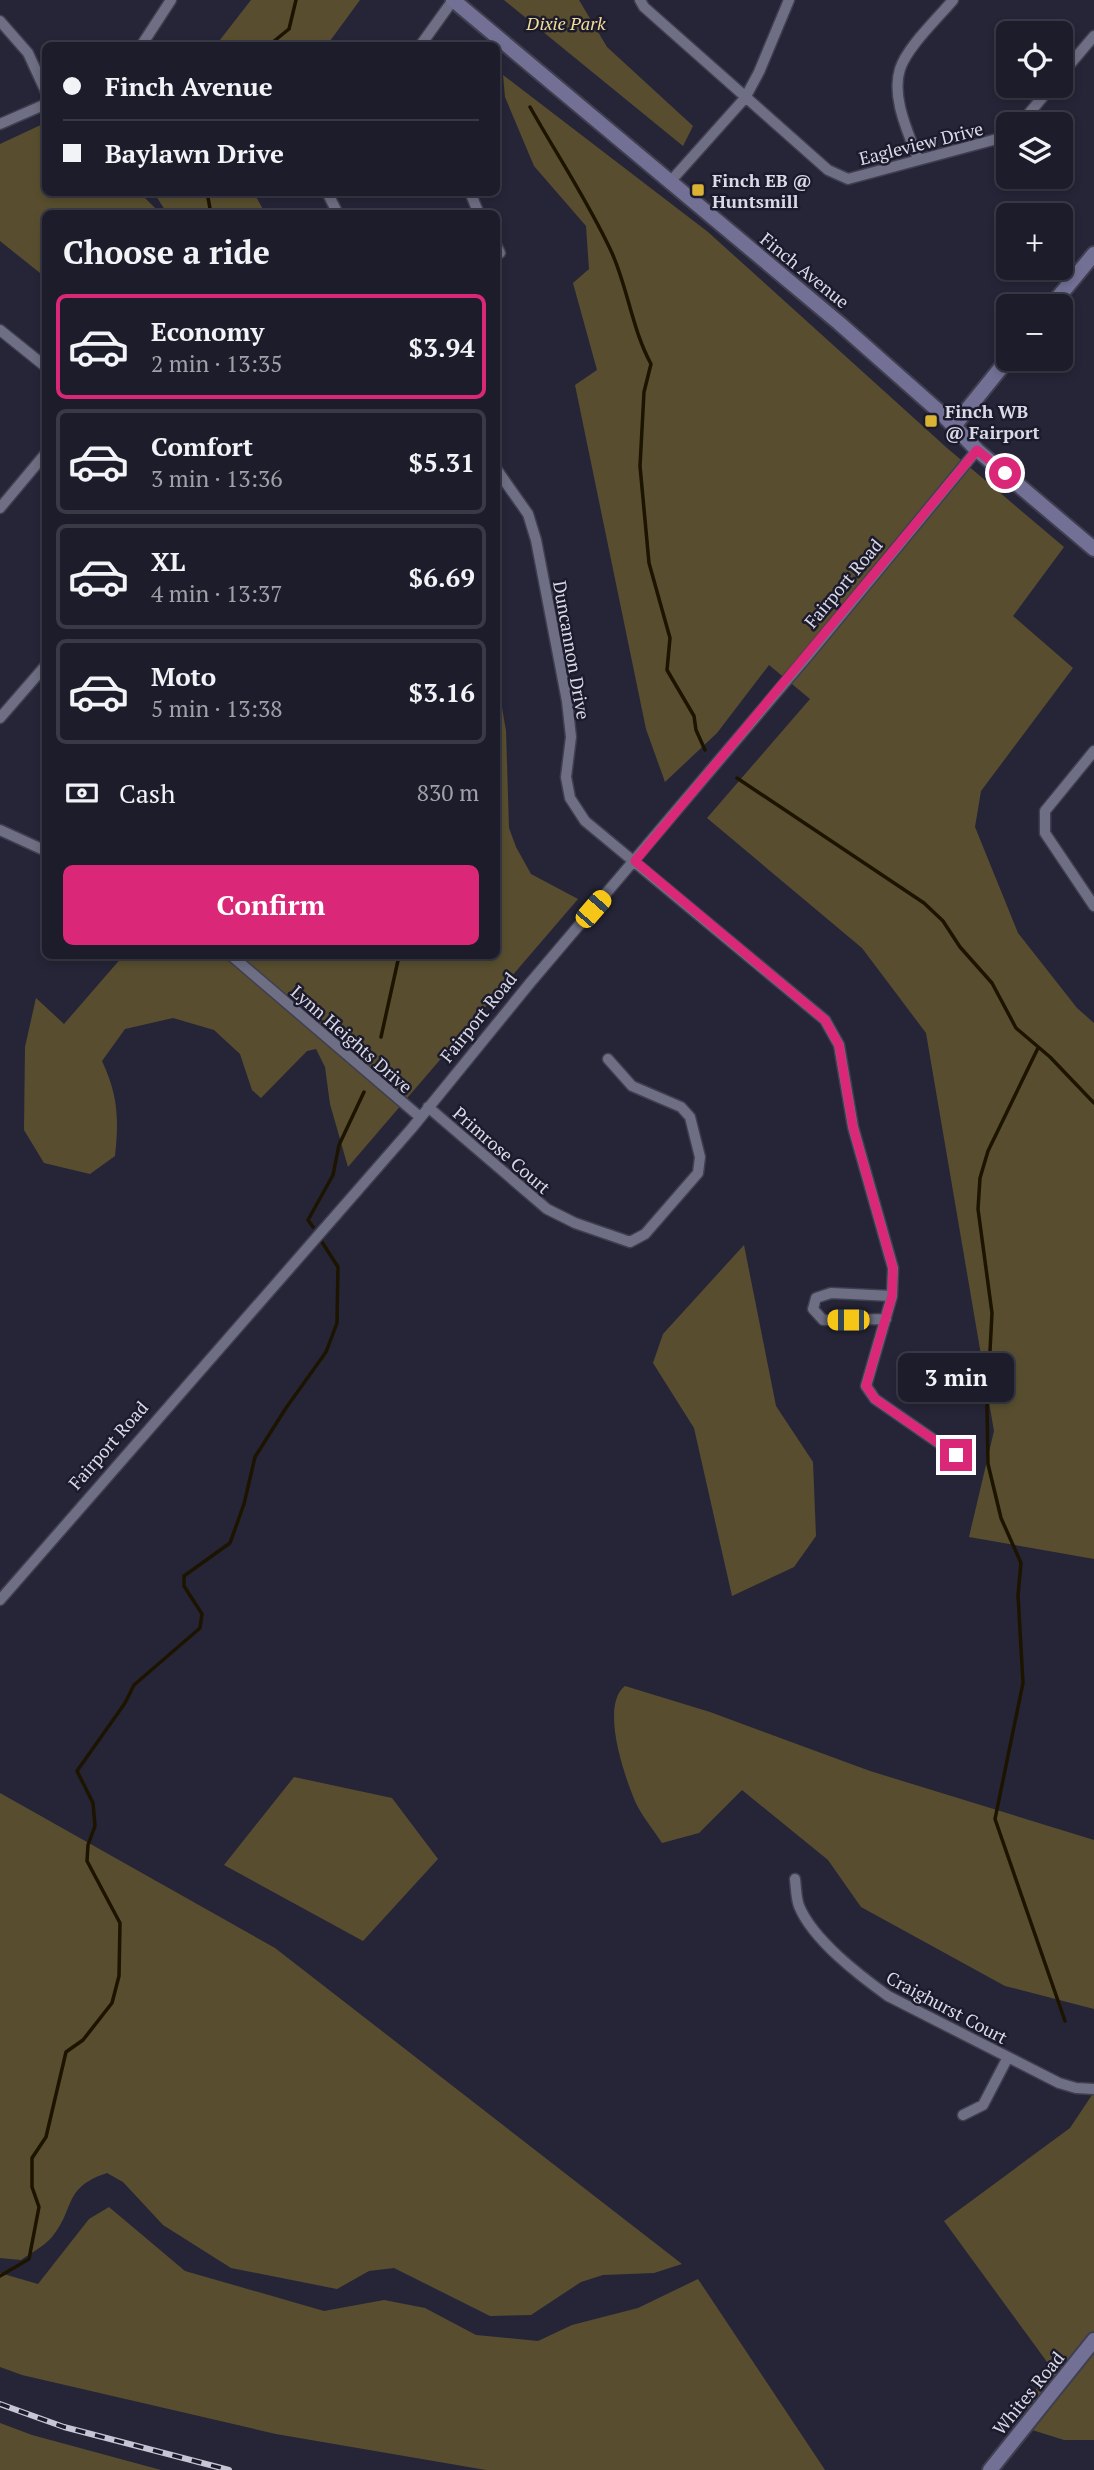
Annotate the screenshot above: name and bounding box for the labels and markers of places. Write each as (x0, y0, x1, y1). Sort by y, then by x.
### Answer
place label: Finch EB @ Huntsmill (712, 168, 812, 213)
marker: Finch EB @ Huntsmill (690, 182, 706, 198)
place label: Finch WB @ Fairport (945, 399, 1040, 444)
marker: Finch WB @ Fairport (923, 413, 939, 429)

